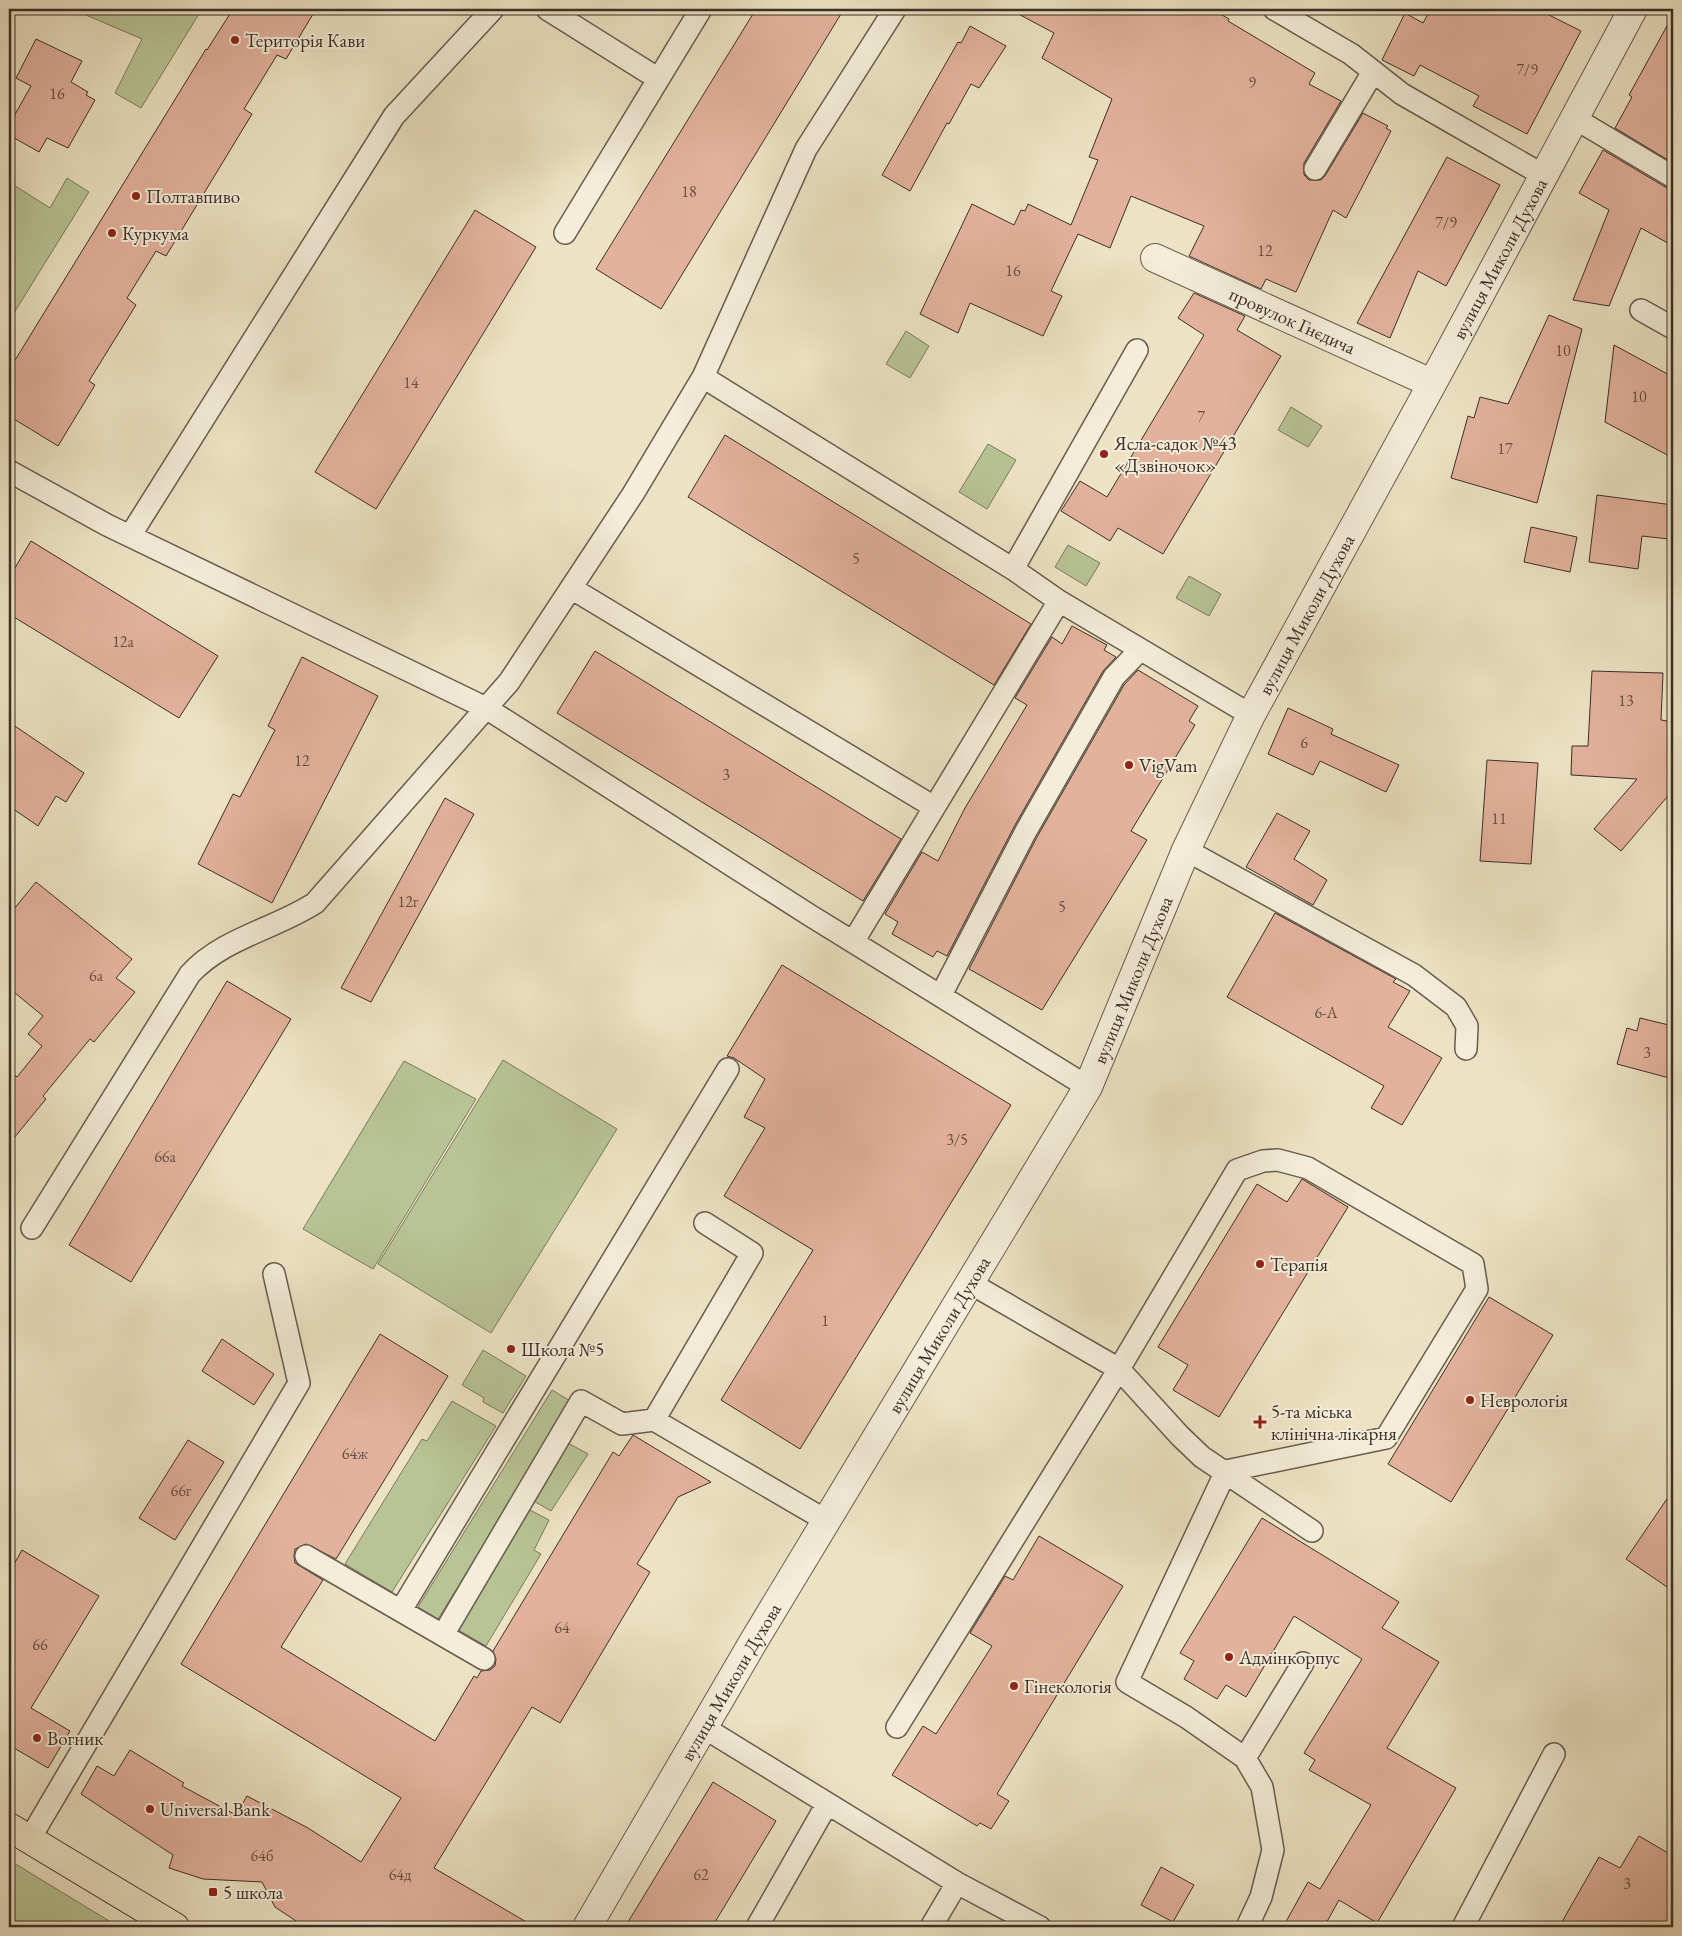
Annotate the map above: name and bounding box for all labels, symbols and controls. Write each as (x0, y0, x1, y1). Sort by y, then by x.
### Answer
place label: Територія Кави (245, 28, 365, 53)
marker: Територія Кави (229, 34, 241, 46)
house number: 7/9 (1516, 59, 1538, 80)
house number: 9 (1248, 72, 1256, 93)
house number: 16 (49, 83, 65, 104)
street label: вулиця Миколи Духова (1446, 173, 1553, 343)
house number: 18 (681, 181, 697, 202)
place label: Полтавпиво (146, 184, 240, 209)
marker: Полтавпиво (130, 190, 142, 202)
house number: 7/9 (1435, 212, 1457, 233)
place label: Куркума (122, 221, 189, 246)
marker: Куркума (106, 227, 118, 239)
house number: 12 (1257, 240, 1273, 261)
house number: 16 (1005, 260, 1021, 281)
street label: провулок Гнєдича (1225, 281, 1360, 360)
house number: 10 (1555, 340, 1571, 361)
house number: 14 (403, 372, 419, 393)
house number: 10 (1631, 386, 1647, 407)
house number: 7 (1197, 406, 1205, 427)
place label: Ясла-садок №43 «Дзвіночок» (1113, 431, 1237, 478)
house number: 17 (1497, 438, 1513, 459)
marker: Ясла-садок №43 «Дзвіночок» (1098, 448, 1110, 460)
street label: вулиця Миколи Духова (1252, 529, 1360, 699)
house number: 5 (852, 548, 860, 569)
house number: 12а (112, 631, 134, 652)
house number: 13 (1618, 690, 1634, 711)
house number: 6 (1300, 732, 1308, 753)
house number: 12 (294, 750, 310, 771)
place label: VigVam (1139, 753, 1198, 778)
marker: VigVam (1123, 759, 1135, 771)
house number: 3 (722, 764, 730, 785)
house number: 11 (1491, 808, 1507, 829)
house number: 12г (397, 891, 419, 912)
street label: вулиця Миколи Духова (1086, 892, 1178, 1067)
house number: 5 (1058, 896, 1066, 917)
house number: 6а (89, 965, 104, 986)
house number: 6-А (1314, 1002, 1338, 1023)
house number: 3 (1643, 1042, 1651, 1063)
house number: 3/5 (946, 1129, 968, 1150)
house number: 66а (154, 1146, 176, 1167)
street label: вулиця Миколи Духова (882, 1251, 996, 1418)
place label: Терапія (1270, 1252, 1328, 1277)
marker: Терапія (1254, 1258, 1266, 1270)
house number: 1 (821, 1310, 829, 1331)
place label: Школа №5 (521, 1337, 604, 1362)
marker: Школа №5 (505, 1343, 517, 1355)
place label: Неврологія (1480, 1388, 1569, 1413)
marker: Неврологія (1464, 1394, 1476, 1406)
place label: 5-та міська клінічна лікарня (1271, 1399, 1397, 1446)
marker: 5-та міська клінічна лікарня (1253, 1415, 1267, 1429)
house number: 64ж (342, 1443, 368, 1464)
house number: 66г (170, 1480, 192, 1501)
street label: вулиця Миколи Духова (674, 1598, 787, 1765)
house number: 64 (554, 1617, 570, 1638)
house number: 66 (32, 1634, 48, 1655)
place label: Адмінкорпус (1238, 1645, 1341, 1670)
marker: Адмінкорпус (1223, 1651, 1235, 1663)
place label: Гінекологія (1024, 1674, 1112, 1699)
marker: Гінекологія (1008, 1680, 1020, 1692)
place label: Вогник (47, 1726, 103, 1751)
marker: Вогник (31, 1732, 43, 1744)
place label: Universal Bank (160, 1797, 271, 1822)
marker: Universal Bank (144, 1803, 156, 1815)
house number: 64б (251, 1845, 274, 1866)
house number: 64д (389, 1864, 412, 1885)
house number: 62 (693, 1864, 709, 1885)
house number: 3 (1623, 1873, 1631, 1894)
place label: 5 школа (223, 1880, 284, 1905)
marker: 5 школа (207, 1886, 219, 1898)

